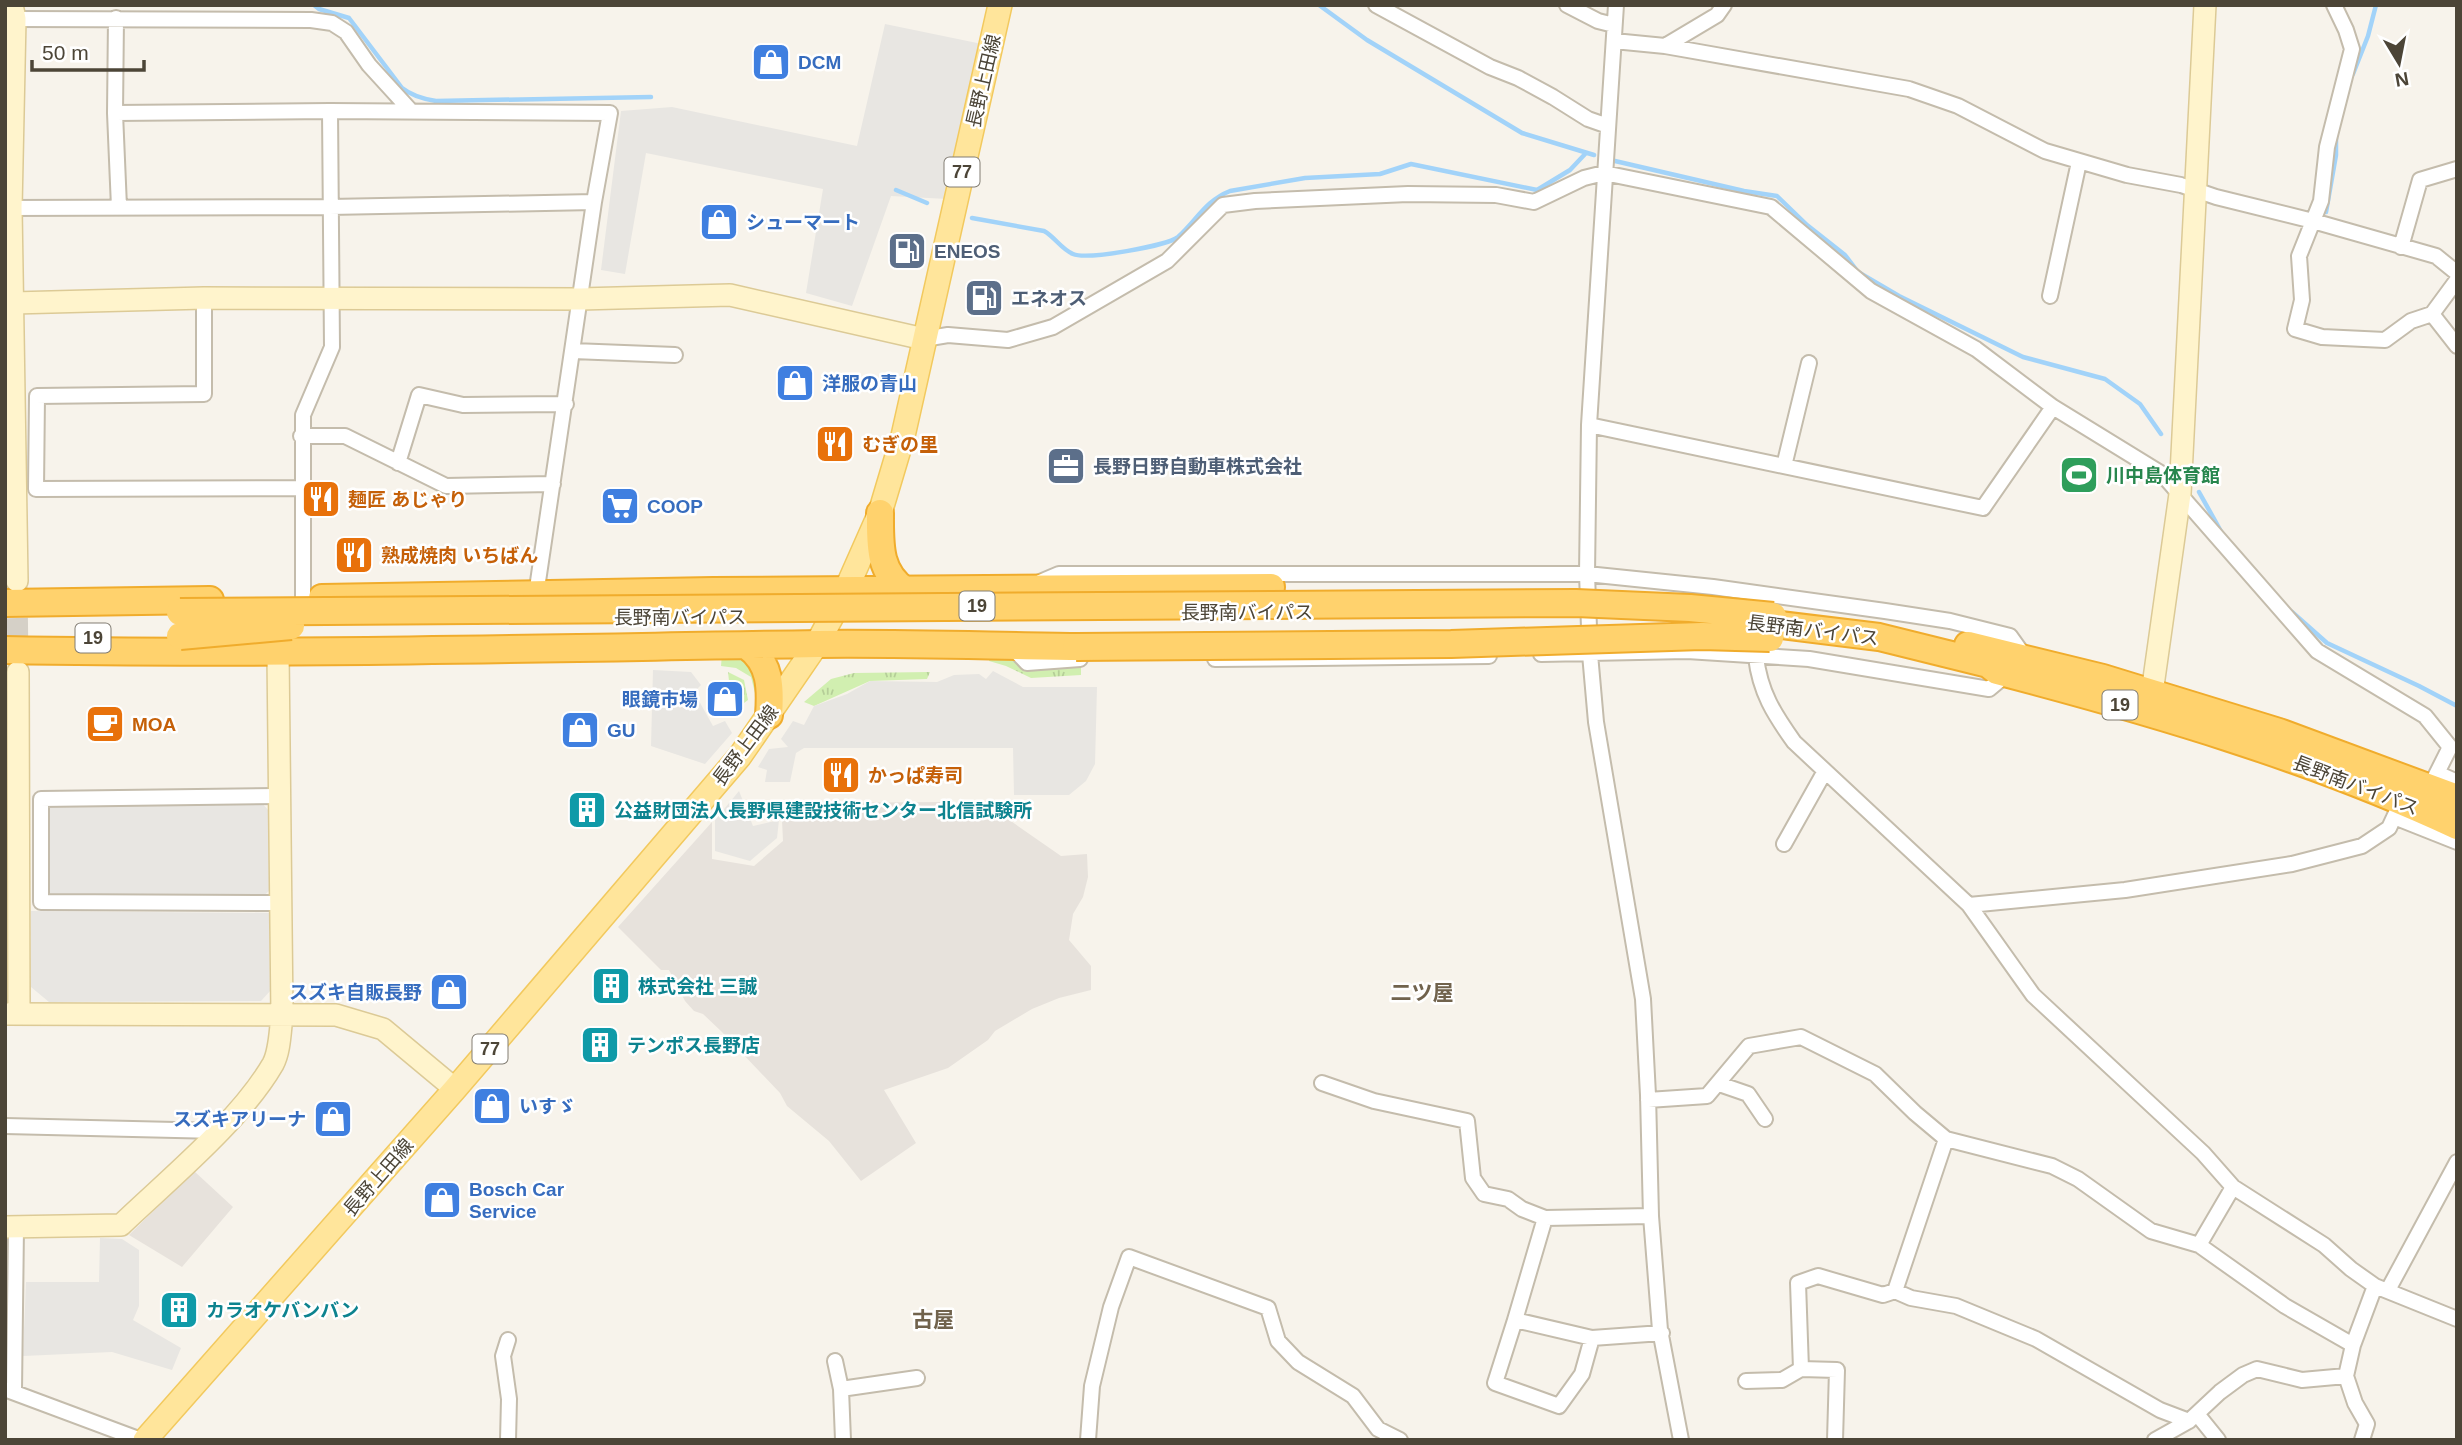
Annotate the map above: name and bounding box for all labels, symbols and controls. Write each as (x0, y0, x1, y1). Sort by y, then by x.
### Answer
scale bar (32, 28, 144, 72)
north arrow (2364, 28, 2434, 98)
street label: 長野上田線 (963, 32, 1004, 130)
text: 50 m (42, 41, 89, 64)
shop icon: DCM (750, 41, 792, 83)
place label: DCM (798, 52, 841, 73)
text: N (2393, 68, 2410, 91)
road number: 77 (944, 158, 979, 187)
shop icon: シューマート (698, 201, 740, 243)
place label: シューマート (746, 212, 860, 233)
fuel station icon: ENEOS (886, 230, 928, 272)
place label: ENEOS (934, 241, 1001, 262)
fuel station icon: エネオス (963, 277, 1005, 319)
place label: エネオス (1011, 288, 1087, 309)
shop icon: 洋服の青山 (774, 362, 816, 404)
place label: 洋服の青山 (822, 373, 917, 394)
restaurant icon: むぎの里 (814, 423, 856, 465)
place label: むぎの里 (862, 434, 938, 455)
office icon: 長野日野自動車株式会社 (1045, 445, 1087, 487)
sports icon: 川中島体育館 (2058, 454, 2100, 496)
place label: 長野日野自動車株式会社 (1093, 456, 1302, 477)
place label: 川中島体育館 (2106, 465, 2220, 486)
restaurant icon: 麺匠 あじゃり (300, 478, 342, 520)
supermarket icon: COOP (599, 485, 641, 527)
place label: 麺匠 あじゃり (348, 489, 467, 510)
place label: COOP (647, 496, 703, 517)
restaurant icon: 熟成焼肉 いちばん (333, 534, 375, 576)
place label: 熟成焼肉 いちばん (381, 545, 538, 566)
road number: 19 (960, 592, 995, 620)
street label: 長野南バイパス (1181, 602, 1313, 623)
street label: 長野南バイパス (614, 607, 746, 628)
street label: 長野南バイパス (1746, 612, 1880, 649)
road number: 19 (76, 624, 110, 652)
shop icon: 眼鏡市場 (704, 678, 746, 720)
place label: 眼鏡市場 (622, 689, 698, 710)
road number: 19 (2102, 690, 2138, 720)
street label: 長野上田線 (708, 701, 782, 790)
cafe icon: MOA (84, 703, 126, 745)
shop icon: GU (559, 709, 601, 751)
place label: MOA (132, 714, 177, 735)
place label: GU (607, 720, 636, 741)
street label: 長野南バイパス (2290, 752, 2421, 819)
restaurant icon: かっぱ寿司 (820, 754, 862, 796)
place label: かっぱ寿司 (868, 765, 963, 786)
building icon: 公益財団法人長野県建設技術センター北信試験所 (566, 789, 608, 831)
place label: 公益財団法人長野県建設技術センター北信試験所 (614, 800, 1032, 821)
building icon: 株式会社 三誠 (590, 965, 632, 1007)
shop icon: スズキ自販長野 (428, 971, 470, 1013)
place label: 株式会社 三誠 (638, 976, 757, 997)
district label: 二ツ屋 (1391, 981, 1454, 1004)
place label: スズキ自販長野 (289, 982, 422, 1003)
building icon: テンポス長野店 (579, 1024, 621, 1066)
road number: 77 (472, 1034, 508, 1064)
place label: テンポス長野店 (627, 1035, 760, 1056)
shop icon: いすゞ (471, 1085, 513, 1127)
place label: いすゞ (519, 1096, 576, 1117)
shop icon: スズキアリーナ (312, 1098, 354, 1140)
place label: スズキアリーナ (173, 1109, 306, 1130)
street label: 長野上田線 (339, 1135, 417, 1220)
shop icon: Bosch Car Service (421, 1179, 463, 1221)
place label: Bosch Car Service (469, 1179, 565, 1222)
building icon: カラオケバンバン (158, 1289, 200, 1331)
place label: カラオケバンバン (206, 1300, 359, 1321)
district label: 古屋 (912, 1308, 954, 1331)

